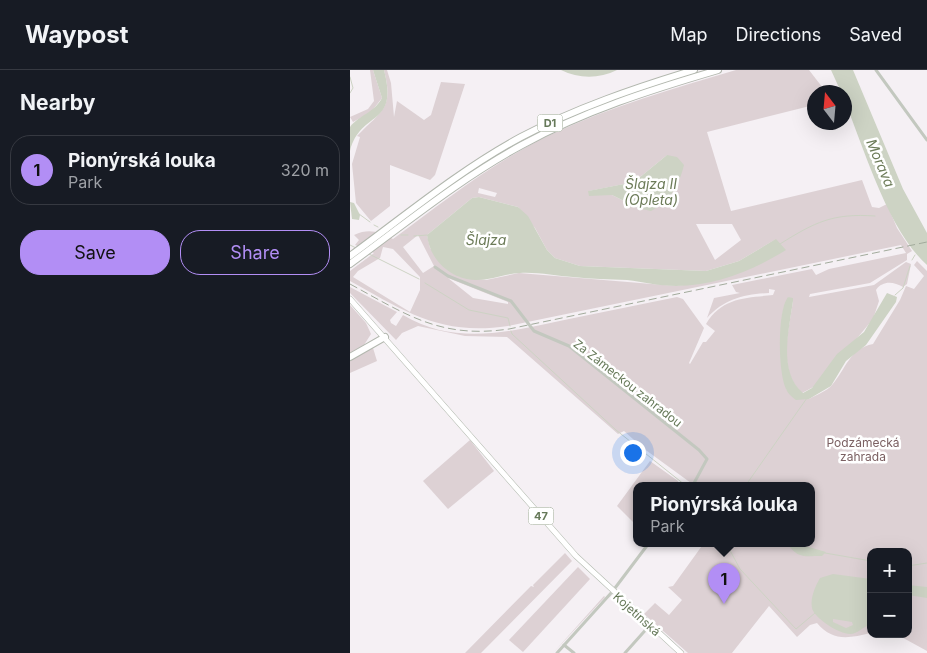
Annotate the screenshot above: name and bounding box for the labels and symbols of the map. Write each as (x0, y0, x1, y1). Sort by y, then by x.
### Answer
north arrow (807, 85, 852, 130)
road number: D1 (538, 114, 562, 132)
water label: Morava (863, 136, 899, 190)
water label: Šlajza II (Opleta) (624, 175, 678, 208)
water label: Šlajza (466, 231, 507, 248)
street label: Za Zámeckou zahradou (571, 336, 685, 430)
park label: Podzámecká zahrada (826, 435, 900, 464)
your location (620, 440, 646, 466)
road number: 47 (528, 508, 554, 524)
pin: 1 (708, 563, 740, 604)
street label: Kojetínská (610, 589, 664, 639)

